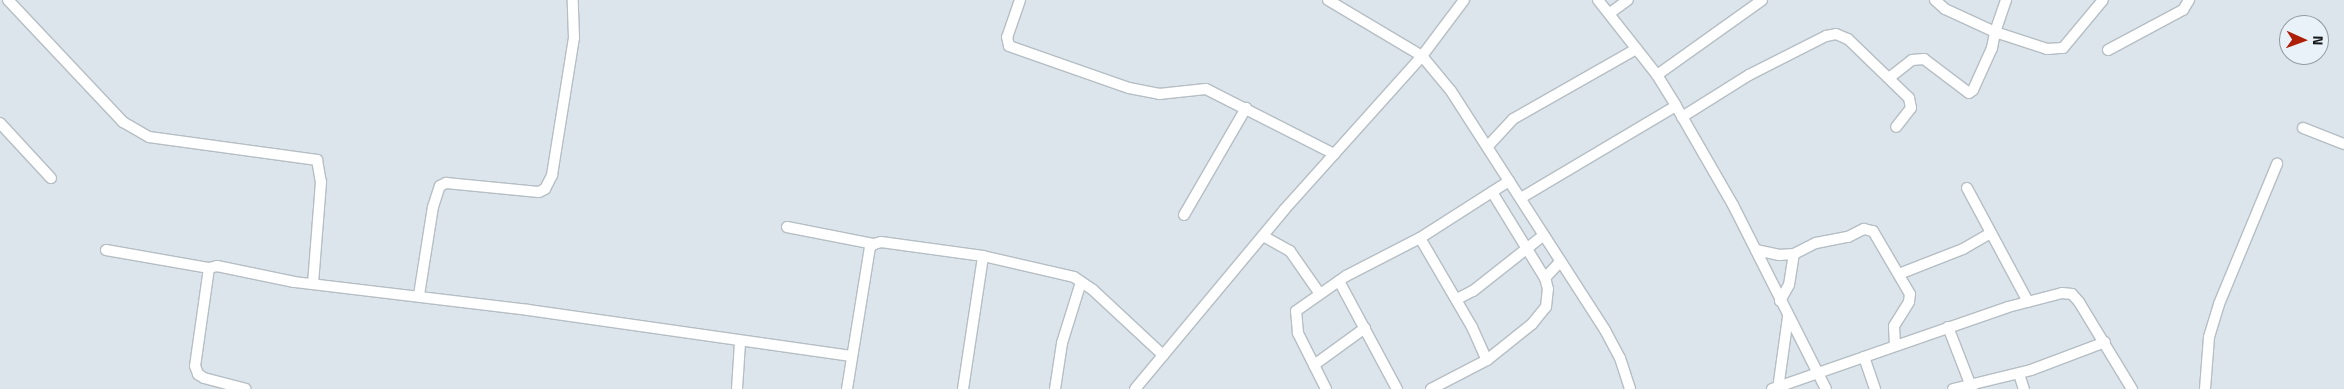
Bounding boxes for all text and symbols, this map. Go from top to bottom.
north arrow [2279,15,2329,65]
text: N [2308,35,2329,46]

